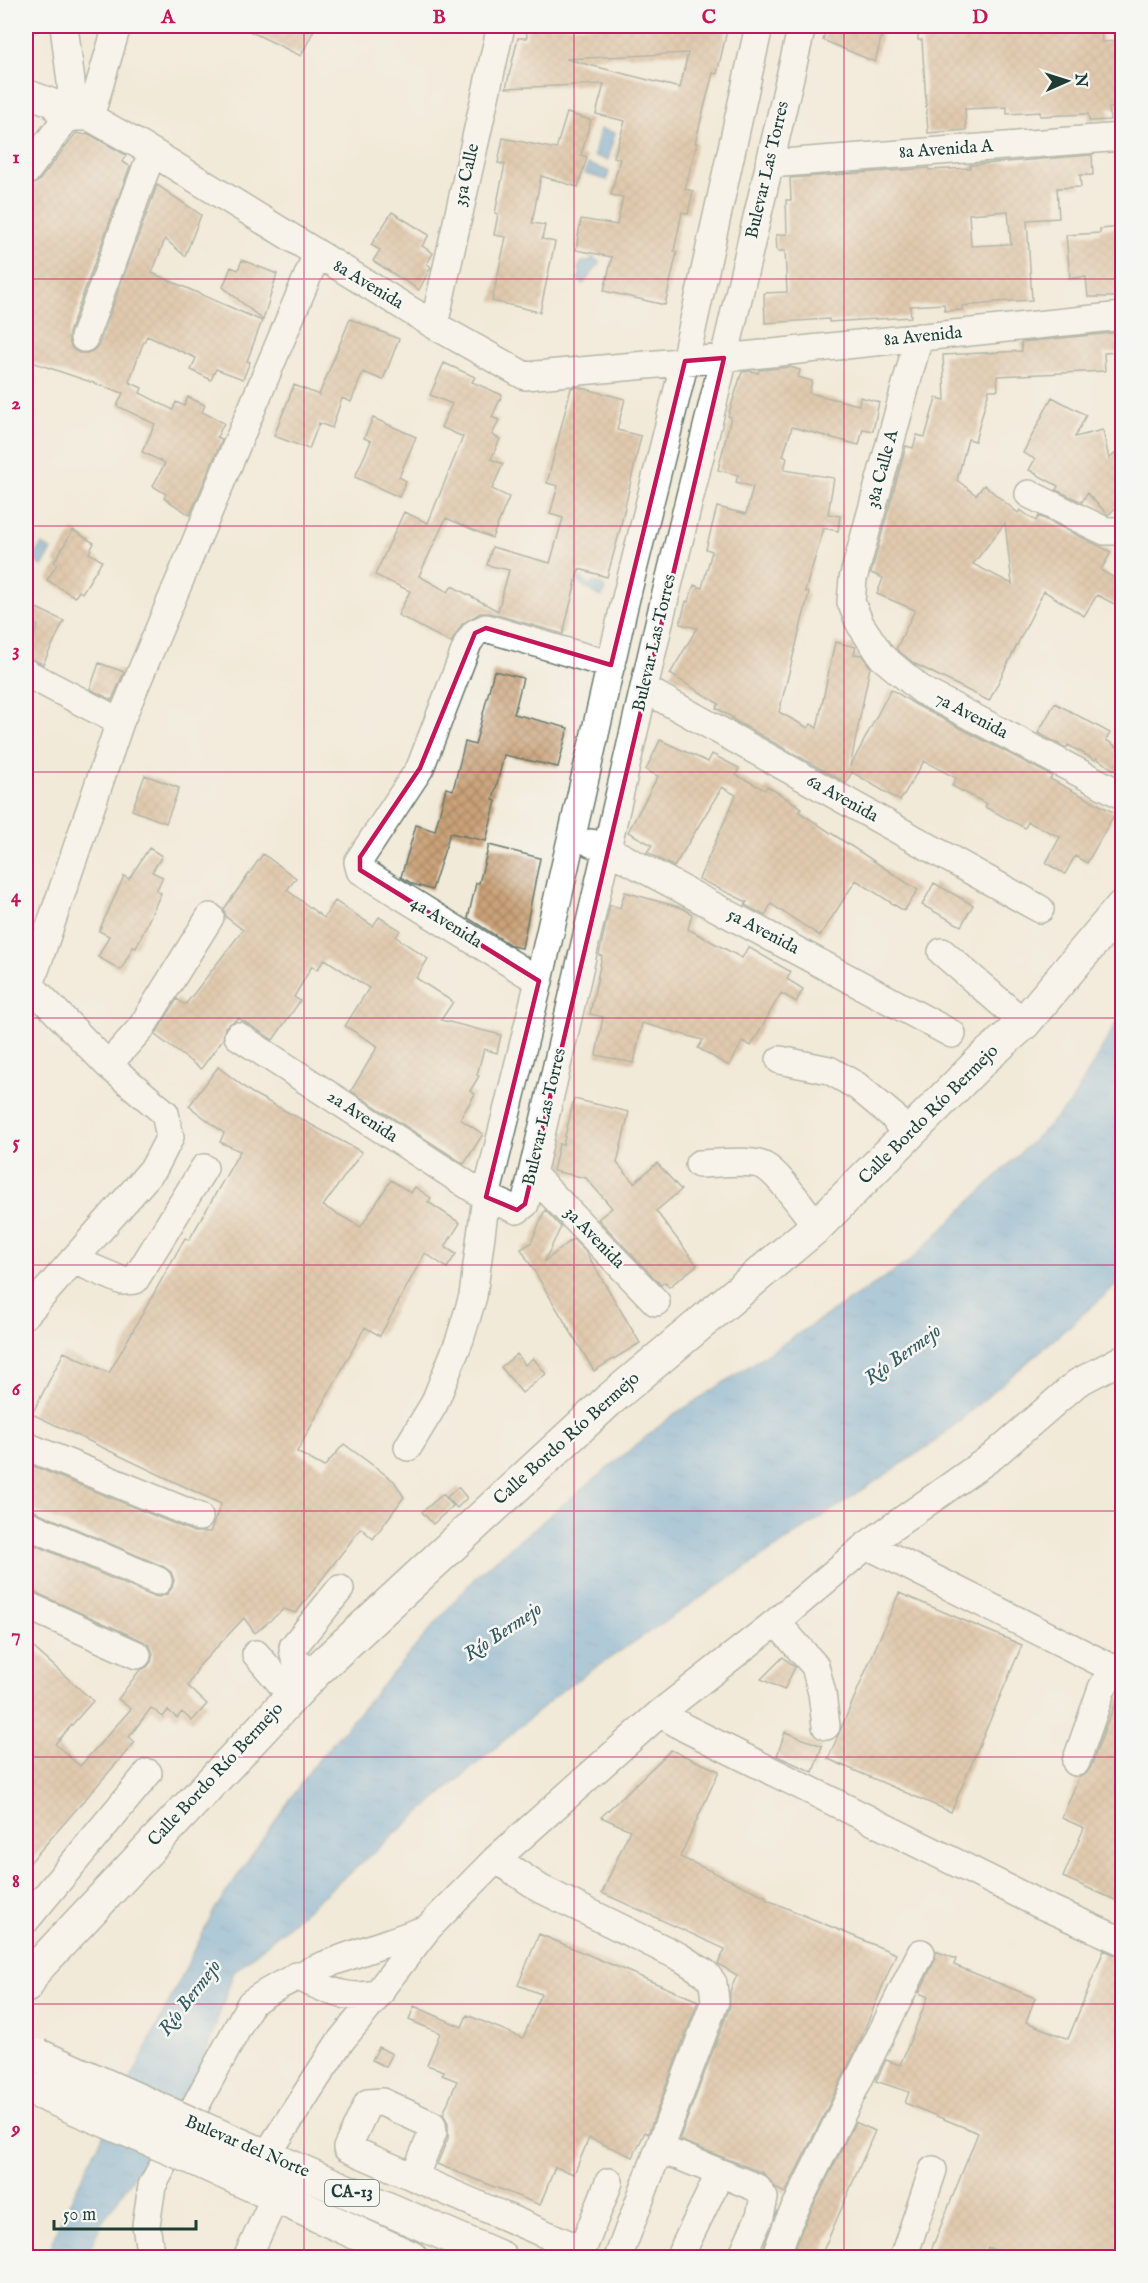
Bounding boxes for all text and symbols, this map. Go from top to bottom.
text: A [160,5,176,30]
text: B [432,5,446,30]
text: C [702,5,716,30]
text: D [972,5,988,30]
north arrow [1037,51,1097,111]
text: N [1070,72,1090,88]
street label: Bulevar Las Torres [741,99,795,241]
street label: 8a Avenida A [898,135,995,165]
street label: 35a Calle [449,141,485,209]
text: 1 [12,145,20,170]
street label: 8a Avenida [328,255,408,315]
street label: 8a Avenida [883,321,963,353]
text: 2 [11,391,21,416]
street label: 38a Calle A [862,426,905,511]
street label: Bulevar Las Torres [628,572,682,714]
text: 3 [12,638,20,663]
street label: 7a Avenida [930,687,1012,745]
street label: 6a Avenida [802,770,882,828]
text: 4 [11,884,22,909]
street label: 4a Avenida [406,892,486,954]
street label: 5a Avenida [723,904,803,961]
street label: Calle Bordo Río Bermejo [854,1040,1004,1190]
street label: Bulevar Las Torres [518,1046,572,1188]
street label: 2a Avenida [322,1086,402,1148]
text: 5 [12,1130,20,1155]
street label: 3a Avenida [559,1202,630,1274]
water label: Río Bermejo [860,1319,946,1391]
street label: Calle Bordo Río Bermejo [489,1367,645,1511]
text: 6 [12,1377,22,1402]
water label: Río Bermejo [459,1597,547,1667]
text: 7 [11,1623,21,1648]
street label: Calle Bordo Río Bermejo [143,1698,289,1852]
text: 8 [12,1869,20,1894]
water label: Río Bermejo [153,1955,227,2041]
street label: Bulevar del Norte [181,2110,313,2184]
text: 9 [11,2116,21,2141]
road number: CA-13 [325,2180,379,2206]
scale bar [54,2193,196,2231]
text: 50 m [63,2204,96,2227]

